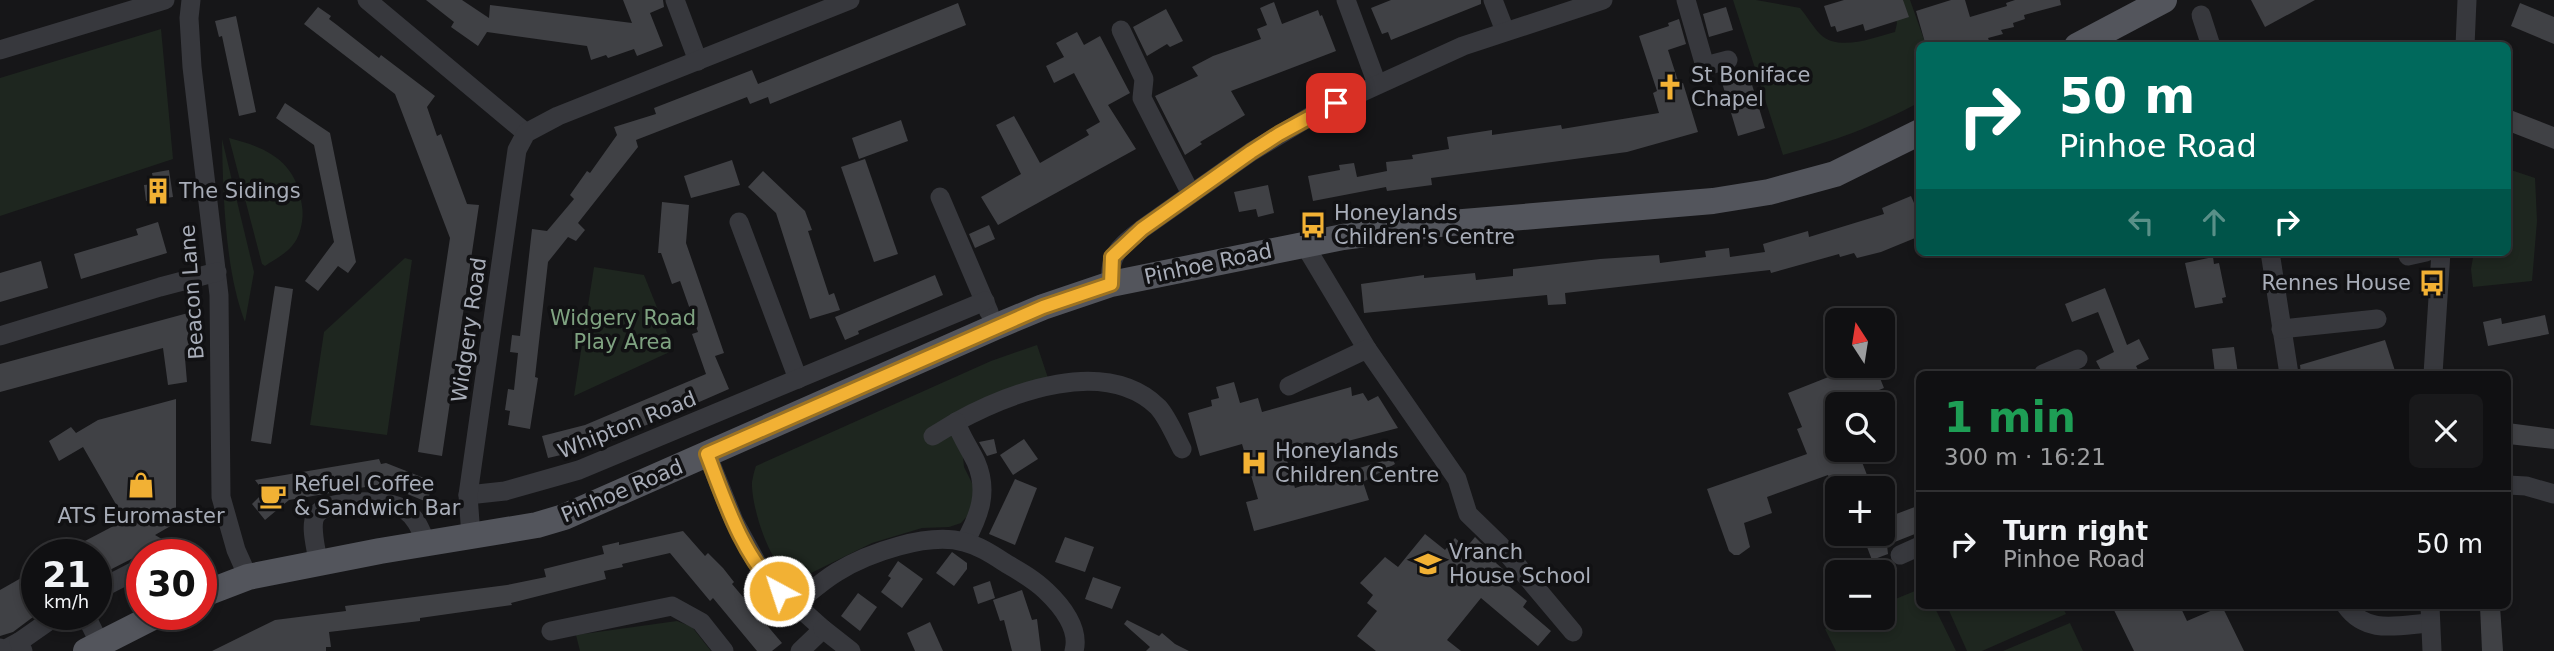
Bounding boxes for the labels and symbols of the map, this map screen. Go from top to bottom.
place label: St Boniface Chapel [1691,63,1810,111]
church icon: St Boniface Chapel [1655,72,1685,102]
pin [1306,73,1366,133]
building icon: The Sidings [143,176,173,206]
place label: The Sidings [178,179,301,203]
place label: Honeylands Children's Centre [1334,201,1515,249]
bus stop icon: Honeylands Children's Centre [1298,210,1328,240]
street label: Beacon Lane [175,224,209,360]
street label: Pinhoe Road [1142,239,1274,289]
street label: Widgery Road [447,256,491,404]
bus stop icon: Rennes House [2417,268,2447,298]
place label: Rennes House [2261,271,2411,295]
park label: Widgery Road Play Area [550,306,696,354]
north arrow [1825,308,1895,378]
street label: Whipton Road [554,386,700,464]
place label: Honeylands Children Centre [1275,439,1439,487]
hospital icon: Honeylands Children Centre [1239,448,1269,478]
street label: Pinhoe Road [558,455,686,527]
shop icon: ATS Euromaster [126,470,156,500]
place label: Refuel Coffee & Sandwich Bar [294,472,461,520]
cafe icon: Refuel Coffee & Sandwich Bar [258,481,288,511]
place label: ATS Euromaster [57,504,225,528]
speed limit sign: 30 [126,539,217,630]
place label: Vranch House School [1449,540,1591,588]
school or university icon: Vranch House School [1413,549,1443,579]
position arrow [742,554,816,628]

